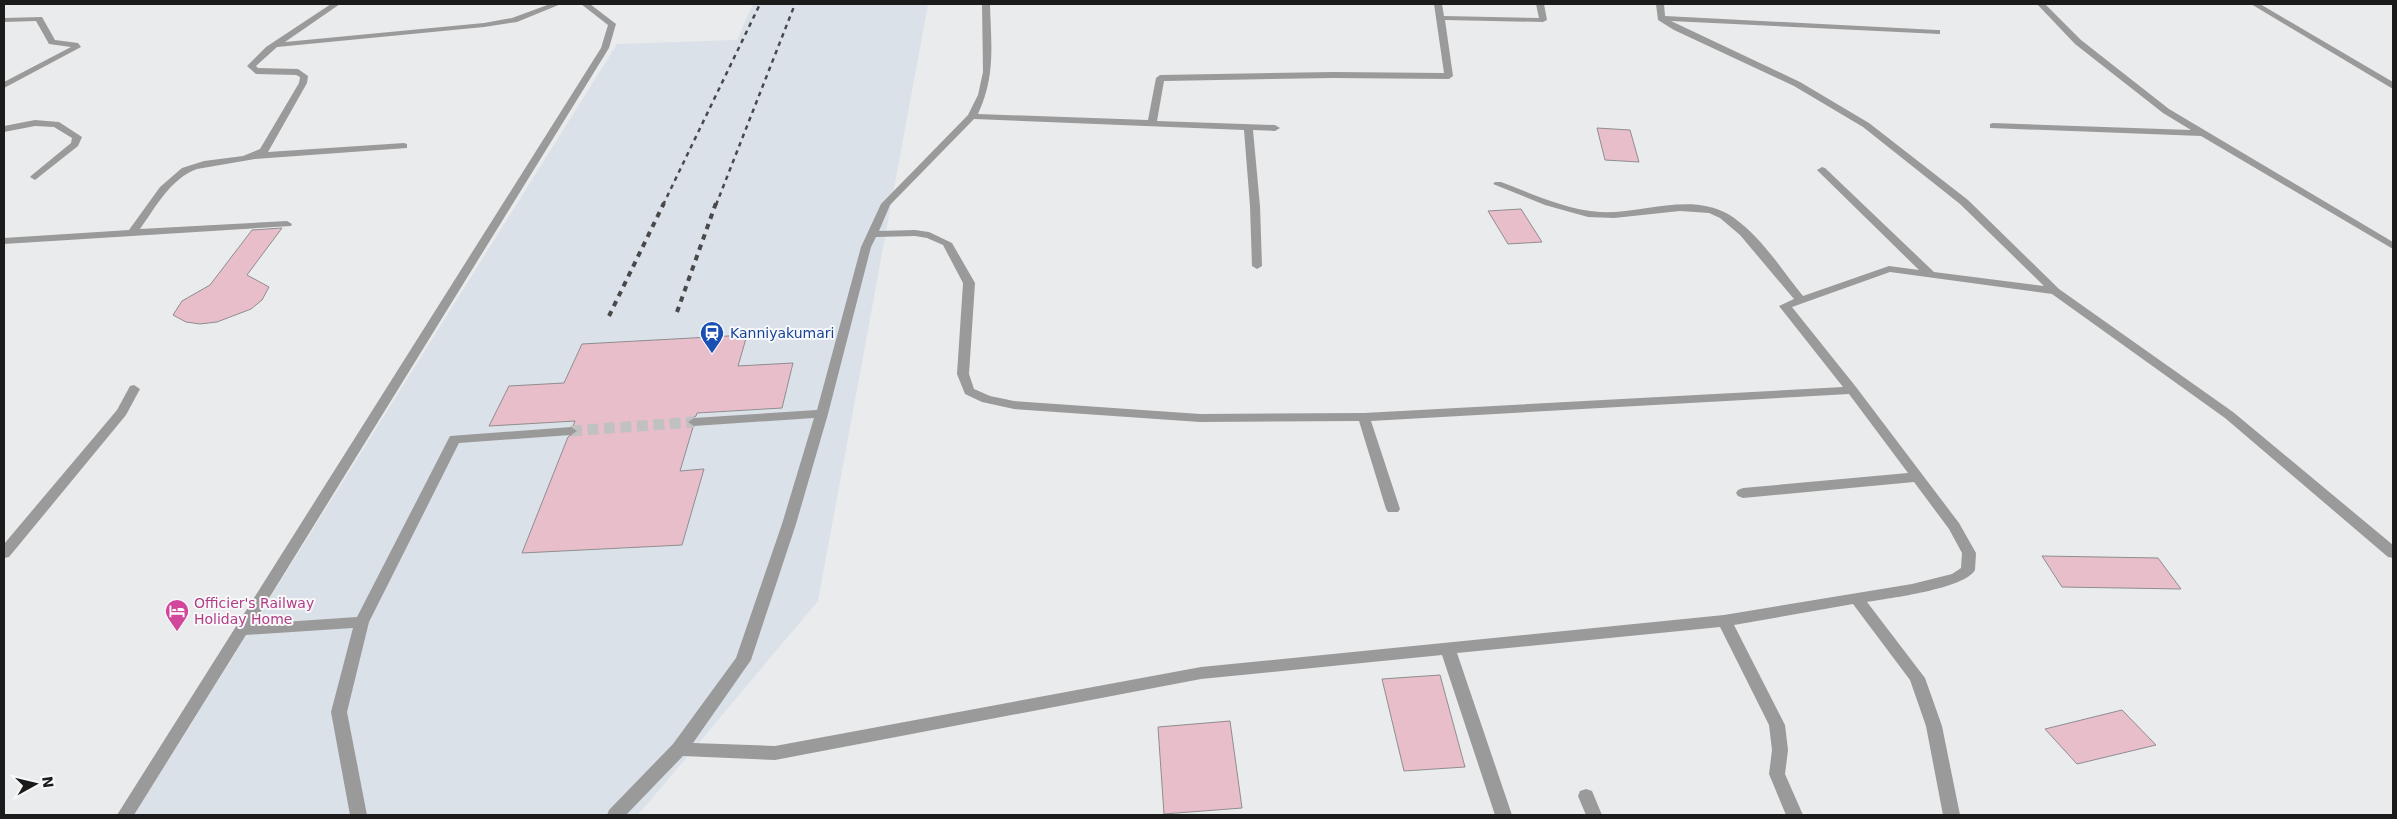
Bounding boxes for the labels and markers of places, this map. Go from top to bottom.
station icon: Kanniyakumari [699,320,725,354]
place label: Kanniyakumari [730,325,834,341]
place label: Officier's Railway Holiday Home [194,595,314,627]
hotel icon: Officier's Railway Holiday Home [164,598,190,632]

